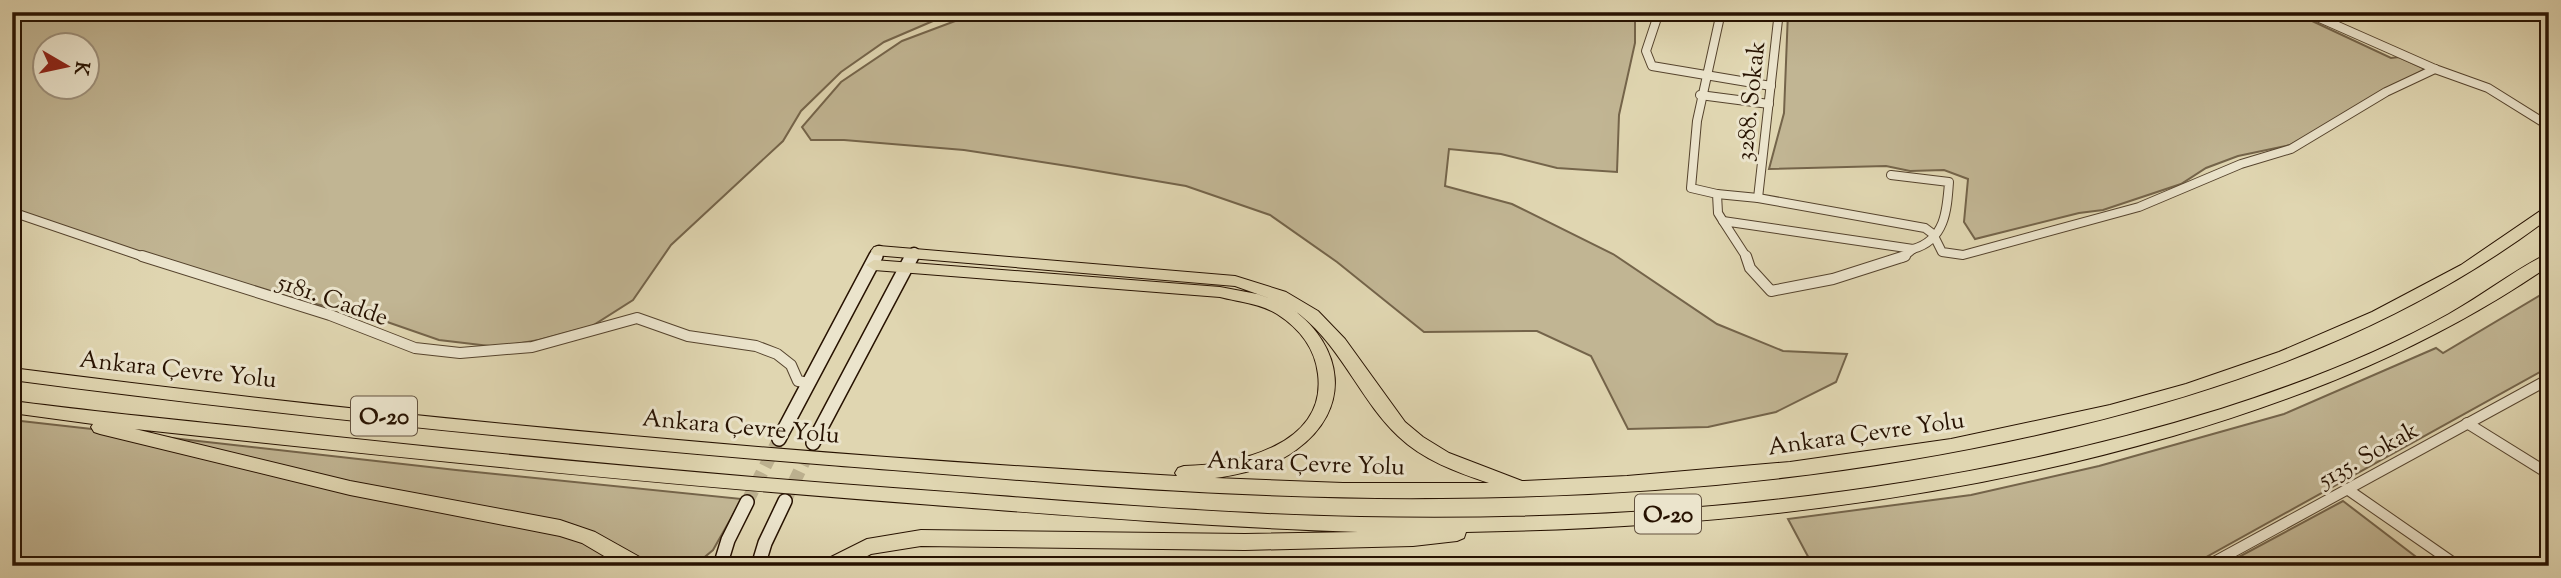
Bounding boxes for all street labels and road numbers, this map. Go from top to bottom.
street label: 3288. Sokak [1729,40,1775,163]
street label: 5181. Cadde [270,265,392,336]
street label: Ankara Çevre Yolu [78,344,278,398]
road number: O-20 [351,396,417,436]
street label: Ankara Çevre Yolu [641,402,841,454]
street label: Ankara Çevre Yolu [1766,404,1967,466]
street label: 5135. Sokak [2311,414,2425,498]
street label: Ankara Çevre Yolu [1206,445,1406,485]
road number: O-20 [1635,494,1701,534]

